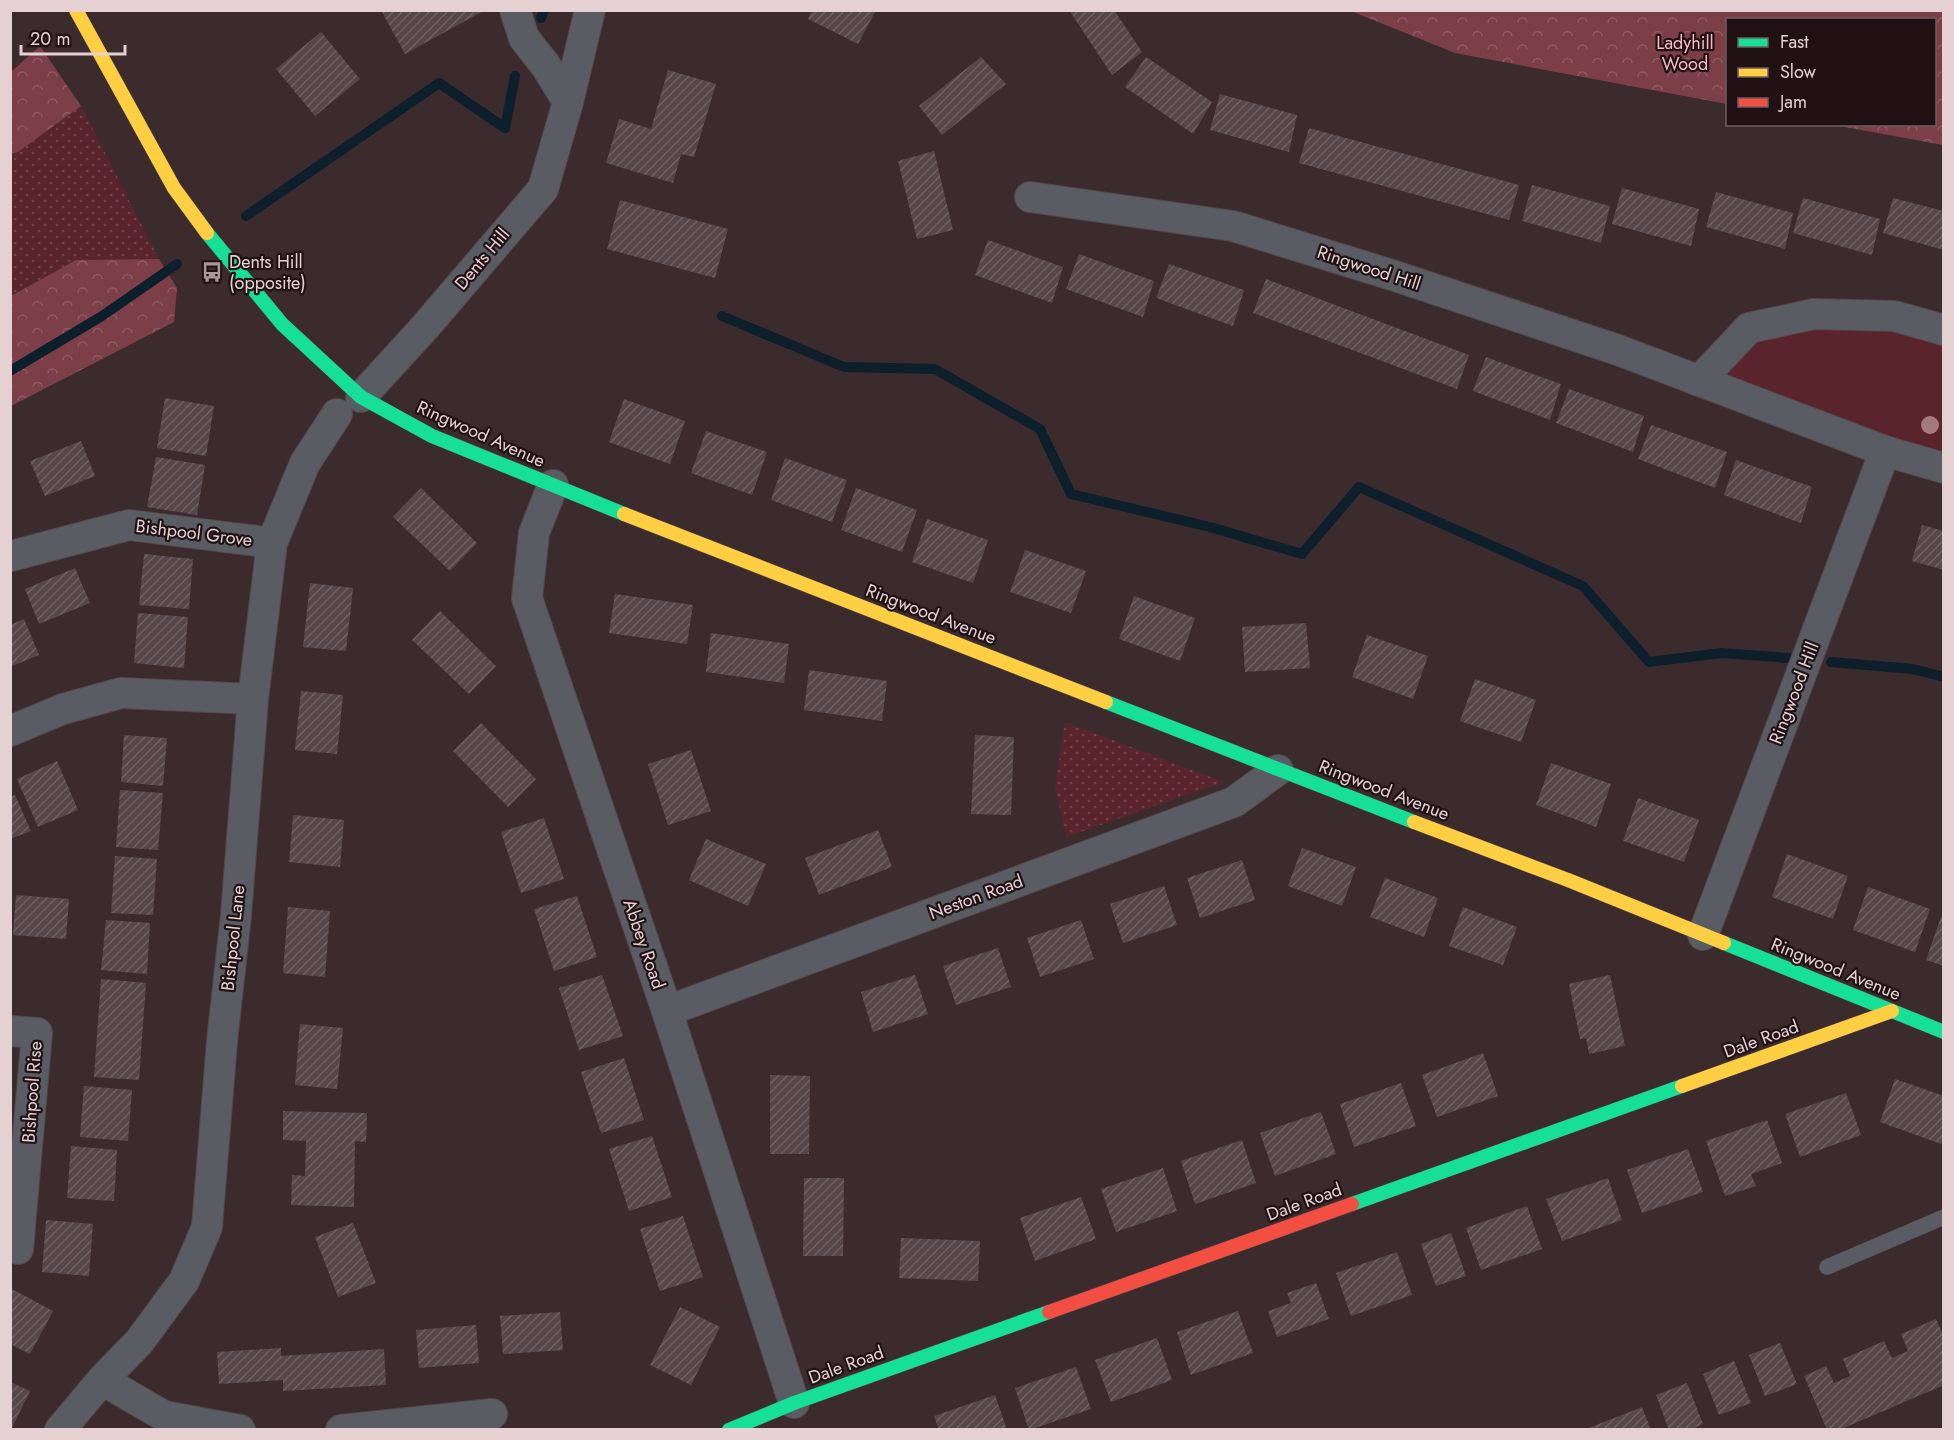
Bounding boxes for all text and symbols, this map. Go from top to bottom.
scale bar [21,18,124,56]
legend [1726,18,1936,126]
text: 20 m [30,26,70,52]
text: Fast [1780,29,1809,55]
park label: Ladyhill Wood [1656,30,1714,77]
text: Slow [1780,59,1817,85]
text: Jam [1778,89,1807,115]
street label: Dents Hill [448,222,516,296]
street label: Ringwood Hill [1314,239,1424,297]
place label: Dents Hill (opposite) [229,249,306,296]
bus stop icon: Dents Hill (opposite) [200,260,224,284]
street label: Ringwood Avenue [413,394,549,474]
street label: Bishpool Grove [134,513,254,553]
street label: Ringwood Avenue [862,577,1000,651]
street label: Ringwood Hill [1763,638,1825,748]
street label: Ringwood Avenue [1315,753,1453,827]
street label: Neston Road [925,868,1027,926]
street label: Bishpool Lane [215,884,251,992]
street label: Abbey Road [616,896,672,992]
street label: Ringwood Avenue [1767,931,1905,1007]
street label: Dale Road [1720,1013,1802,1065]
street label: Bishpool Rise [15,1040,49,1144]
street label: Dale Road [1263,1176,1345,1228]
street label: Dale Road [805,1339,887,1391]

